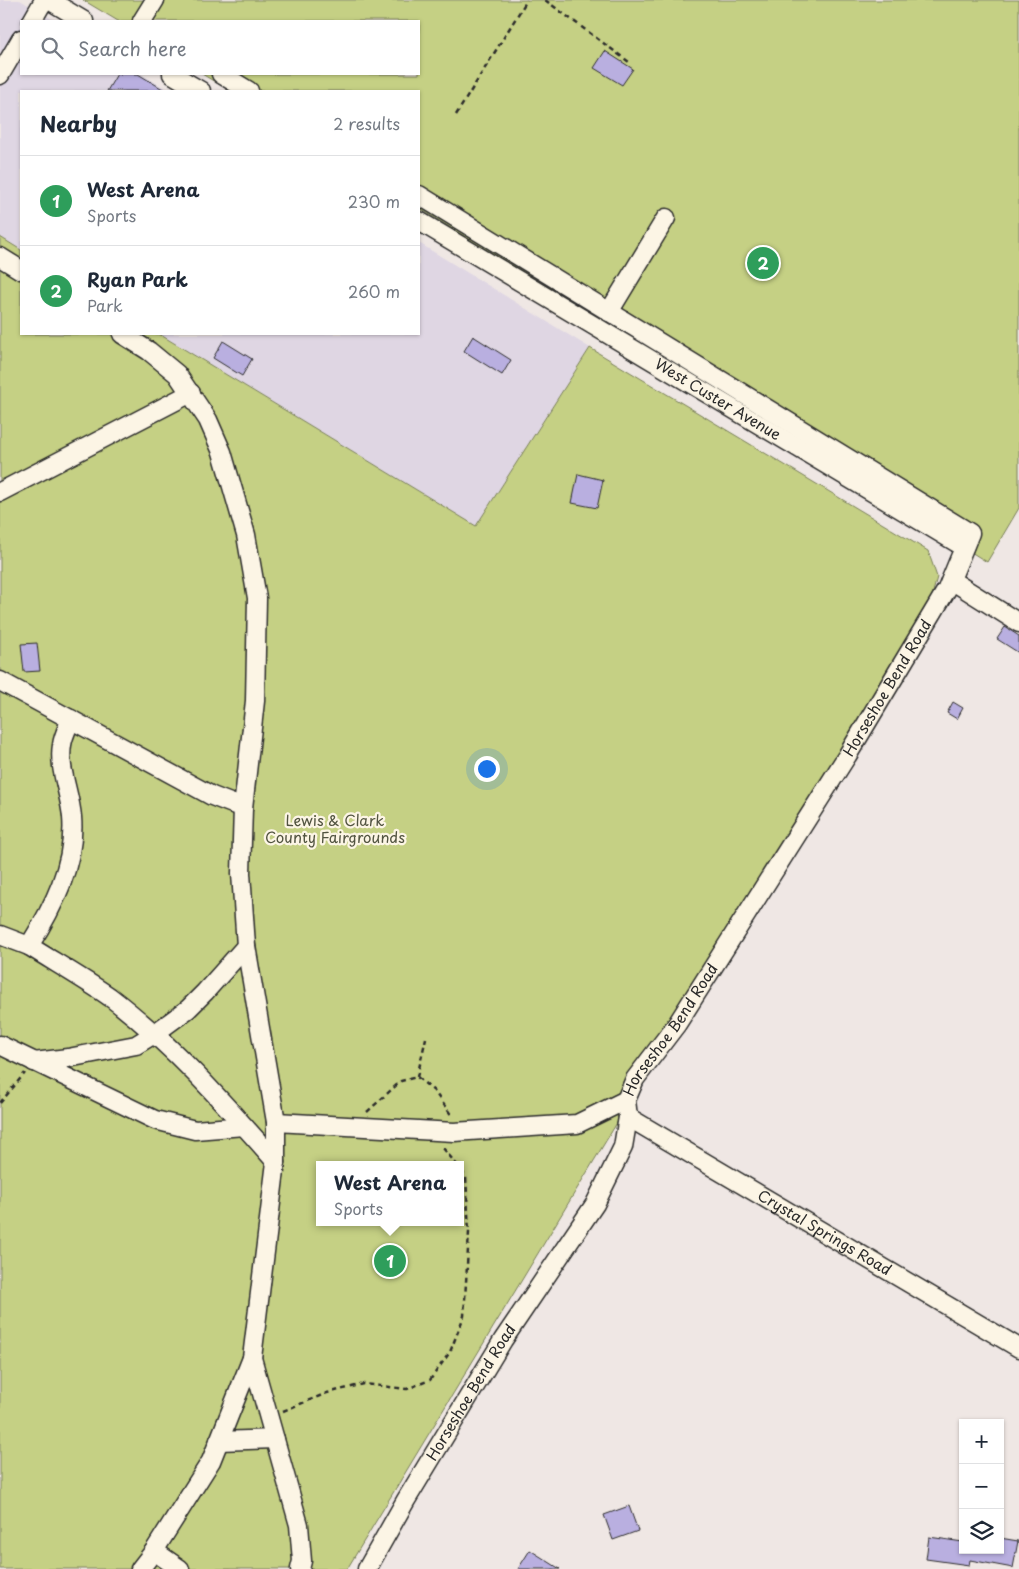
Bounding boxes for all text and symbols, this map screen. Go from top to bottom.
search box [20,20,420,75]
icon: search [38,34,66,62]
text: Search here [78,34,187,62]
text: Nearby [40,107,117,139]
text: 2 results [333,111,400,135]
text: West Arena [87,175,200,203]
text: 1 [52,189,60,213]
text: 230 m [348,189,400,213]
text: Sports [87,203,136,227]
pin: 2 [747,244,779,282]
text: Ryan Park [87,265,188,293]
text: 2 [50,279,62,303]
text: 260 m [348,279,400,303]
text: Park [87,293,123,317]
street label: West Custer Avenue [651,352,786,445]
street label: Horseshoe Bend Road [836,615,936,760]
your location [474,756,500,782]
park label: Lewis & Clark County Fairgrounds [265,808,405,848]
street label: Horseshoe Bend Road [616,958,723,1099]
popup [316,1161,464,1226]
text: West Arena [334,1168,446,1196]
street label: Crystal Springs Road [754,1183,896,1280]
text: Sports [334,1196,383,1220]
pin: 1 [374,1242,406,1280]
street label: Horseshoe Bend Road [420,1319,521,1464]
map controls [959,1419,1004,1554]
button: + [959,1419,1004,1464]
button: − [959,1464,1004,1509]
button: layers [959,1509,1004,1554]

